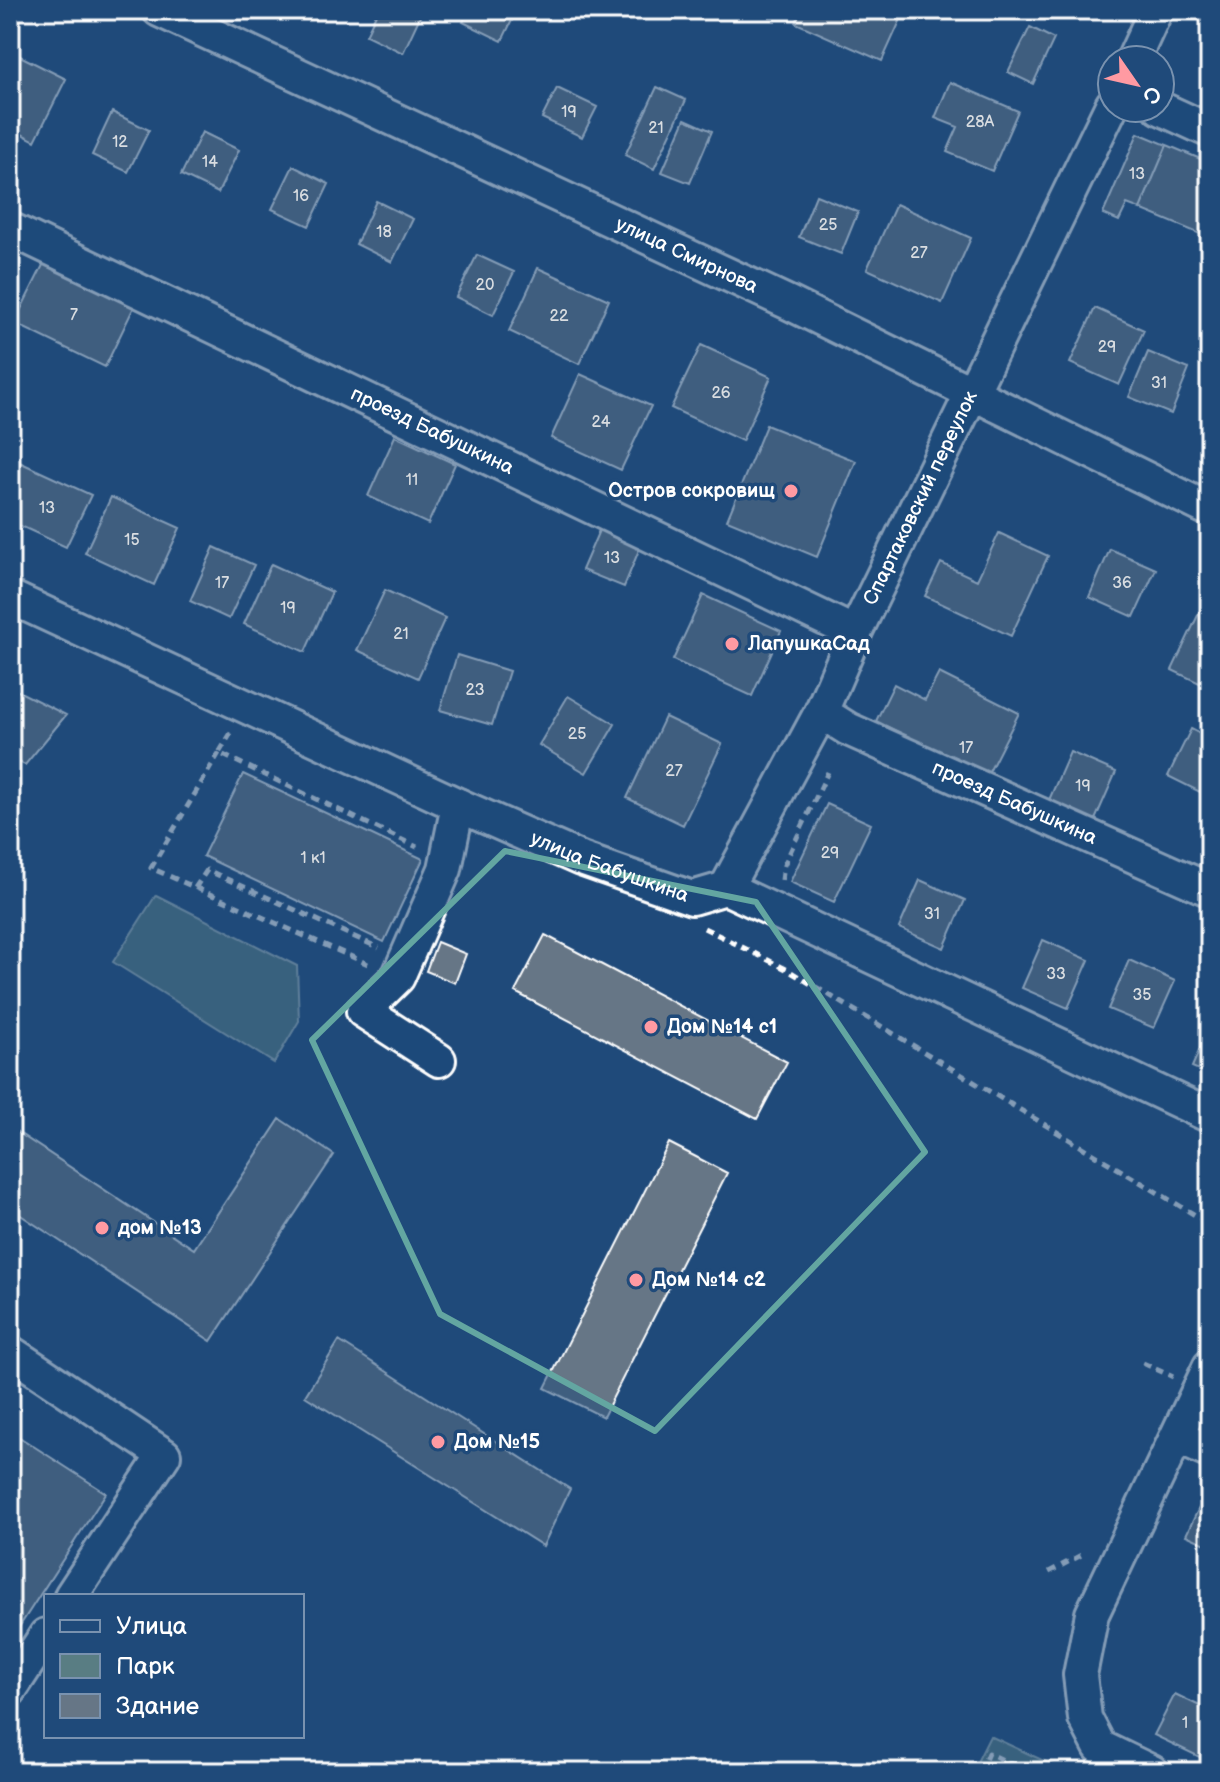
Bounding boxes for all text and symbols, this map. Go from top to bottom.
north arrow [1096,44,1176,124]
text: С [1136,80,1167,108]
house number: 19 [561,103,577,122]
house number: 28А [966,113,995,132]
house number: 21 [648,119,664,138]
house number: 12 [112,133,128,152]
house number: 14 [202,153,218,172]
house number: 13 [1129,165,1145,184]
house number: 16 [293,187,309,206]
street label: улица Смирнова [612,212,762,299]
house number: 25 [819,216,837,235]
house number: 18 [376,223,392,242]
house number: 27 [910,244,928,263]
house number: 20 [476,276,494,295]
house number: 7 [70,306,78,325]
house number: 22 [550,307,569,326]
house number: 29 [1098,338,1116,357]
house number: 31 [1151,374,1167,393]
street label: проезд Бабушкина [347,382,518,480]
house number: 26 [711,384,731,403]
street label: Спартаковский переулок [858,387,983,609]
house number: 24 [592,413,611,432]
house number: 11 [406,471,418,490]
place label: Остров сокровищ [608,479,775,503]
marker: Остров сокровищ [782,482,800,500]
house number: 13 [39,499,55,518]
house number: 15 [124,531,140,550]
house number: 13 [604,549,620,568]
house number: 17 [215,574,229,593]
house number: 36 [1112,574,1132,593]
house number: 19 [280,599,296,618]
house number: 21 [393,625,409,644]
place label: ЛапушкаСад [747,632,870,656]
marker: ЛапушкаСад [723,635,741,653]
house number: 23 [466,681,485,700]
house number: 25 [568,725,586,744]
house number: 17 [959,739,973,758]
street label: проезд Бабушкина [928,756,1101,850]
house number: 27 [665,762,683,781]
house number: 19 [1075,777,1091,796]
street label: улица Бабушкина [527,826,692,908]
house number: 29 [821,844,839,863]
house number: 1 к1 [300,849,326,868]
house number: 31 [924,905,940,924]
house number: 33 [1046,965,1066,984]
house number: 35 [1132,986,1152,1005]
place label: Дом №14 с1 [667,1015,777,1039]
marker: Дом №14 с1 [642,1018,660,1036]
place label: дом №13 [117,1216,202,1240]
marker: дом №13 [93,1219,111,1237]
place label: Дом №14 с2 [652,1268,766,1292]
marker: Дом №14 с2 [627,1271,645,1289]
place label: Дом №15 [454,1430,540,1454]
marker: Дом №15 [429,1433,447,1451]
legend [44,1594,304,1738]
text: Улица [116,1612,187,1641]
text: Парк [116,1652,175,1681]
text: Здание [116,1692,199,1721]
house number: 1 [1182,1714,1188,1733]

